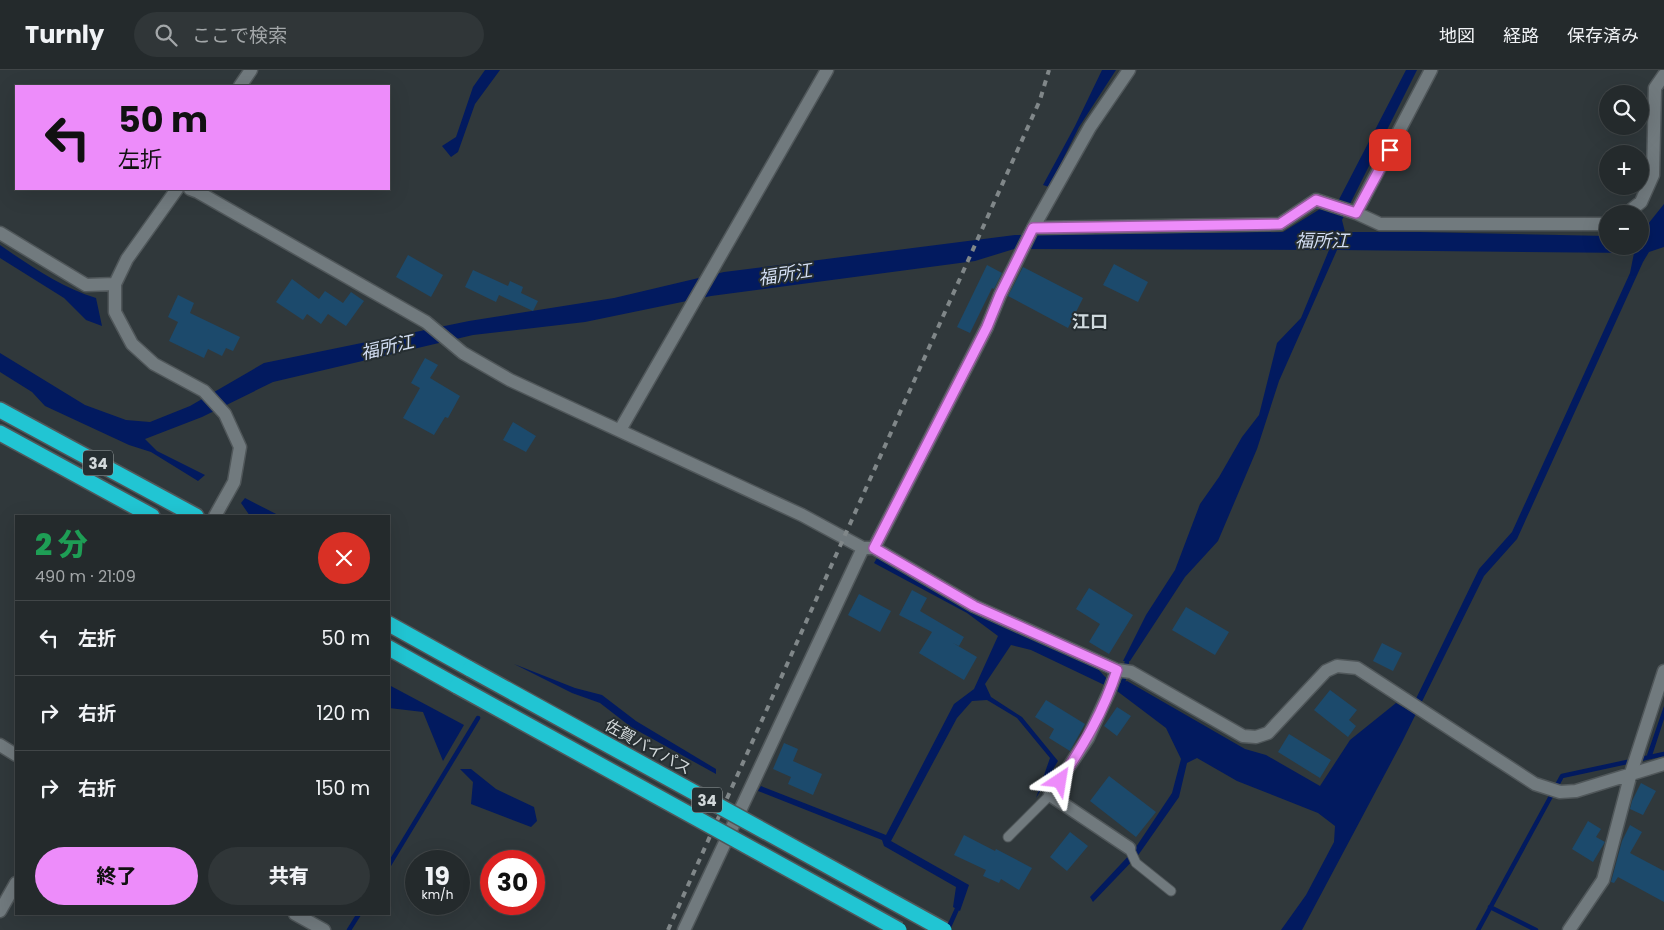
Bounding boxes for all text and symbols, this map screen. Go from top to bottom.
search box [134,12,484,57]
text: Turnly [25,18,104,51]
icon: search [152,21,180,49]
text: ここで検索 [192,22,287,49]
text: 地図 [1439,23,1475,48]
text: 経路 [1503,23,1539,48]
text: 保存済み [1567,23,1639,48]
map controls [1599,85,1649,255]
button: search [1599,85,1649,135]
text: 50 m [118,95,208,144]
icon: left [35,105,100,170]
pin [1369,129,1411,171]
icon: arrive [1376,136,1404,164]
text: 左折 [118,144,162,175]
button: + [1599,145,1649,195]
button: − [1599,205,1649,255]
water label: 福所江 [1295,228,1351,253]
water label: 福所江 [756,257,816,291]
district label: 江口 [1072,309,1108,334]
water label: 福所江 [358,328,418,365]
road number: 34 [83,450,113,476]
text: 2 分 [35,523,88,566]
button: close [318,532,370,584]
text: 490 m · 21:09 [35,565,136,588]
icon: left [35,624,63,652]
text: 左折 [78,625,116,652]
text: 50 m [321,625,370,652]
icon: right [35,699,63,727]
text: 右折 [78,700,116,727]
text: 120 m [316,700,370,727]
street label: 佐賀バイパス [601,714,695,780]
position arrow [1033,754,1085,806]
icon: right [35,774,63,802]
text: 右折 [78,775,116,802]
text: 150 m [315,775,370,802]
road number: 34 [692,788,722,812]
button: 終了 [35,847,198,905]
button: 共有 [208,847,370,905]
speed limit sign: 30 [480,850,545,915]
text: 19 [425,859,450,894]
text: km/h [422,886,453,903]

